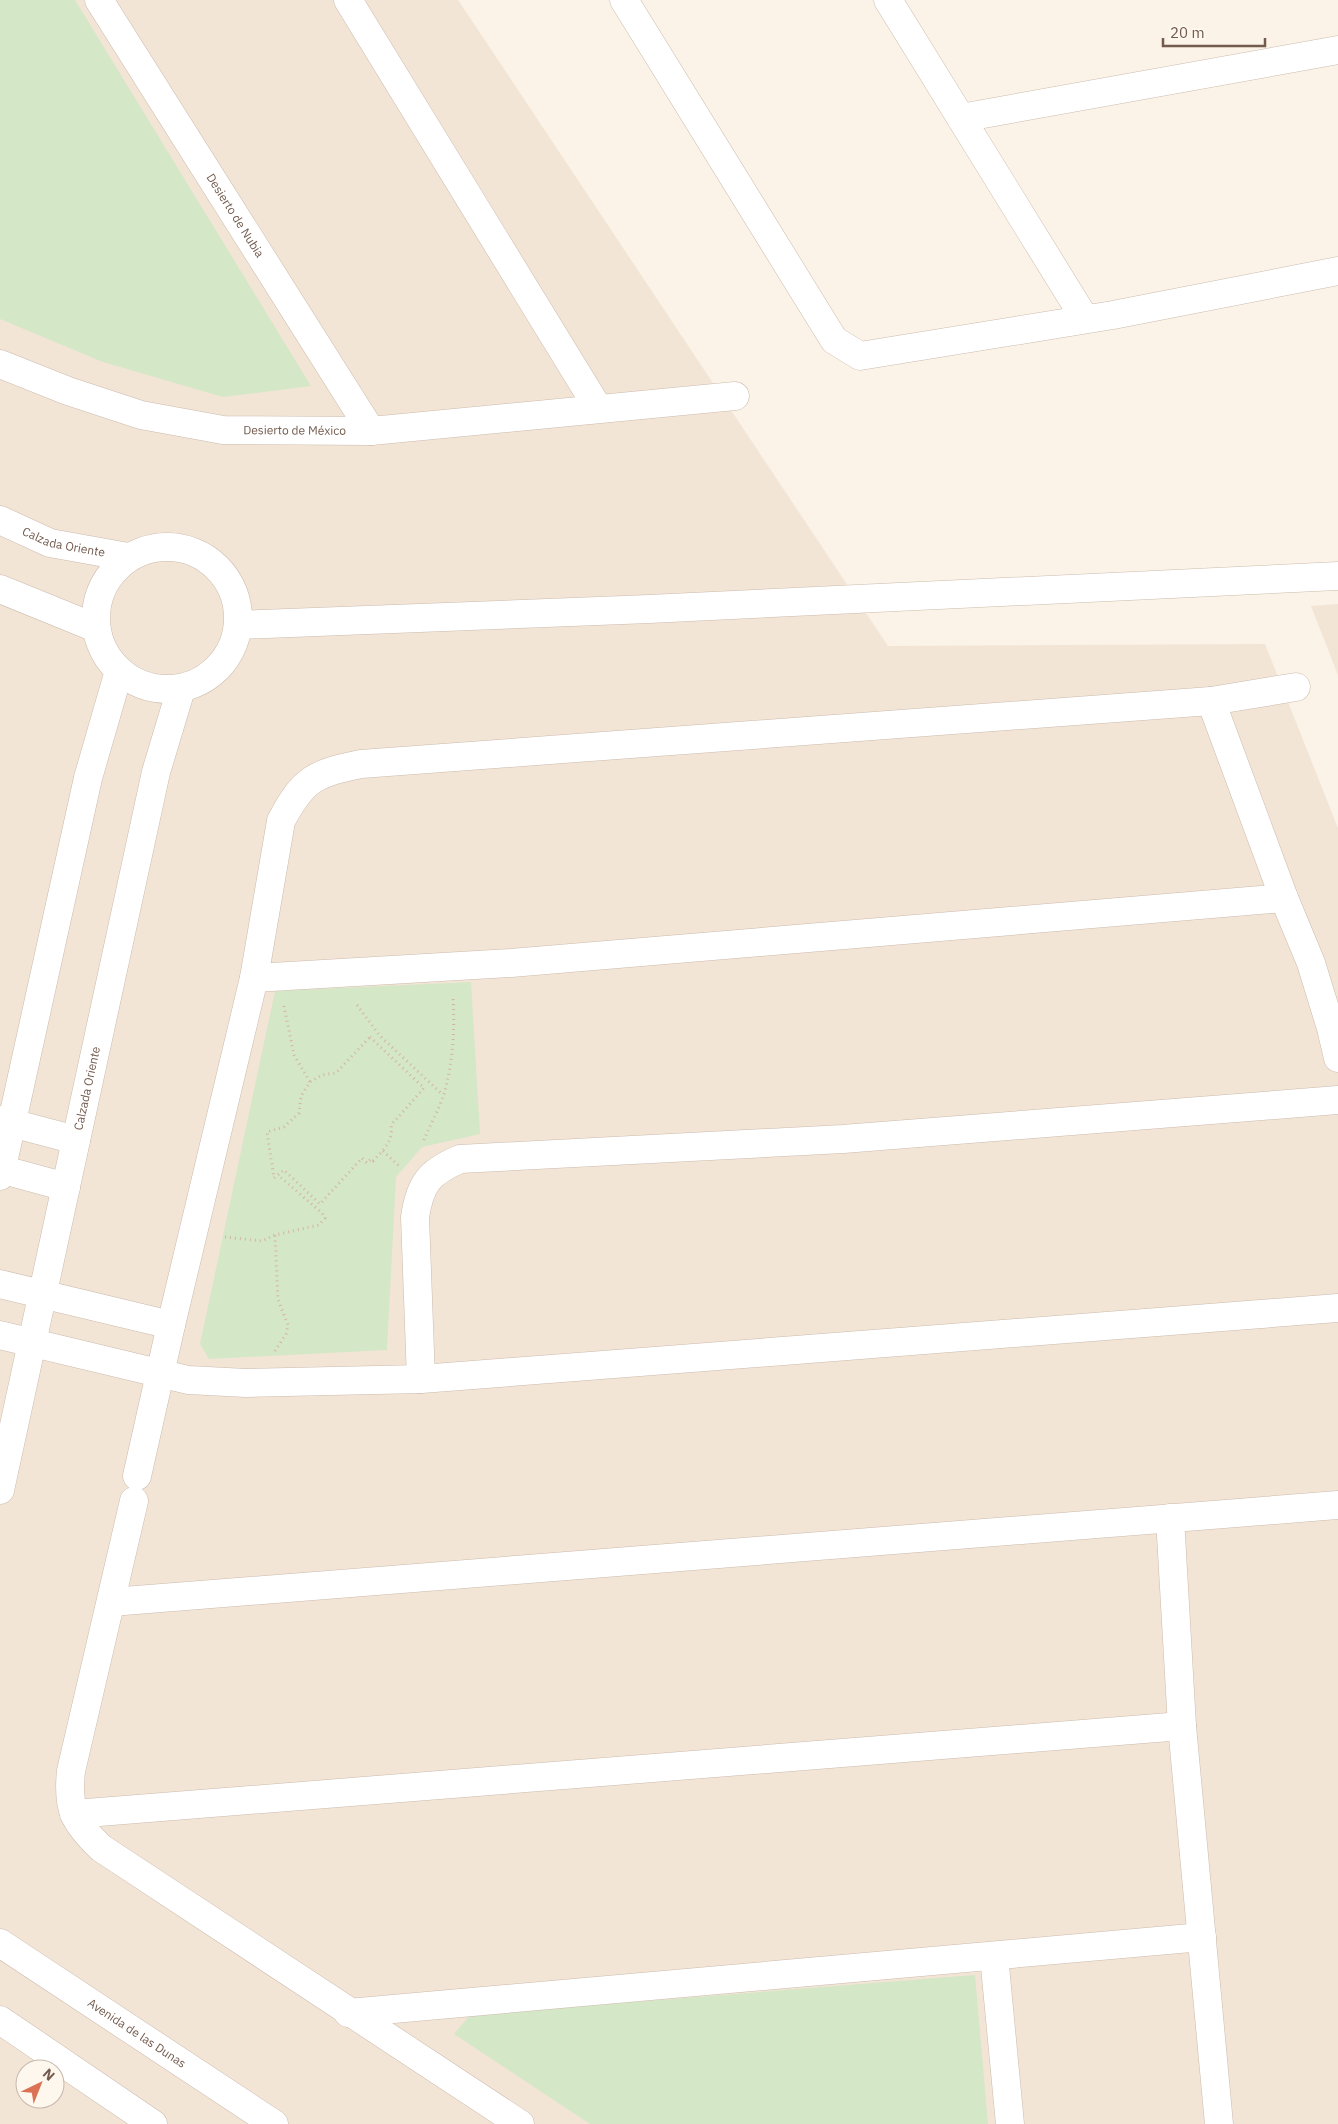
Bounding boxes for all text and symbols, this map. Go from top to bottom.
scale bar [1163,15,1266,47]
text: 20 m [1170,23,1205,42]
street label: Desierto de Nubia [203,171,268,261]
street label: Desierto de México [243,422,346,438]
street label: Calzada Oriente [20,523,107,560]
street label: Calzada Oriente [70,1045,103,1132]
street label: Avenida de las Dunas [85,1995,189,2071]
north arrow [15,2059,65,2109]
text: N [39,2064,59,2085]

